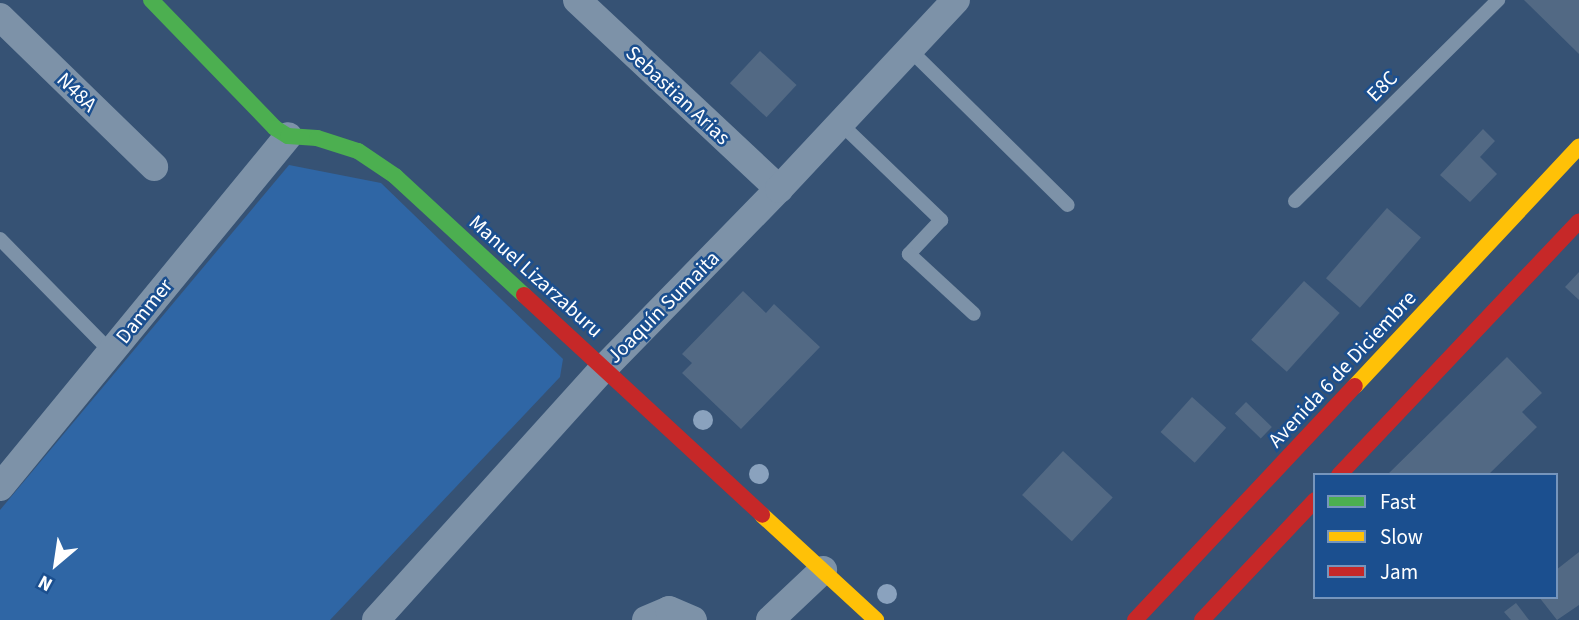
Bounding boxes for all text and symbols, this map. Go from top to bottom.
street label: Sebastian Arias [621,40,735,150]
street label: E8C [1361,65,1403,107]
street label: N48A [52,67,102,117]
street label: Manuel Lizarzaburu [464,209,608,343]
street label: Joaquín Sumaita [602,246,724,368]
street label: Dammer [110,274,178,348]
street label: Avenida 6 de Diciembre [1263,285,1421,453]
legend [1313,473,1558,599]
text: Fast [1380,487,1416,517]
text: Slow [1380,522,1423,552]
north arrow [21,529,91,599]
text: Jam [1380,557,1418,587]
text: N [34,568,58,598]

